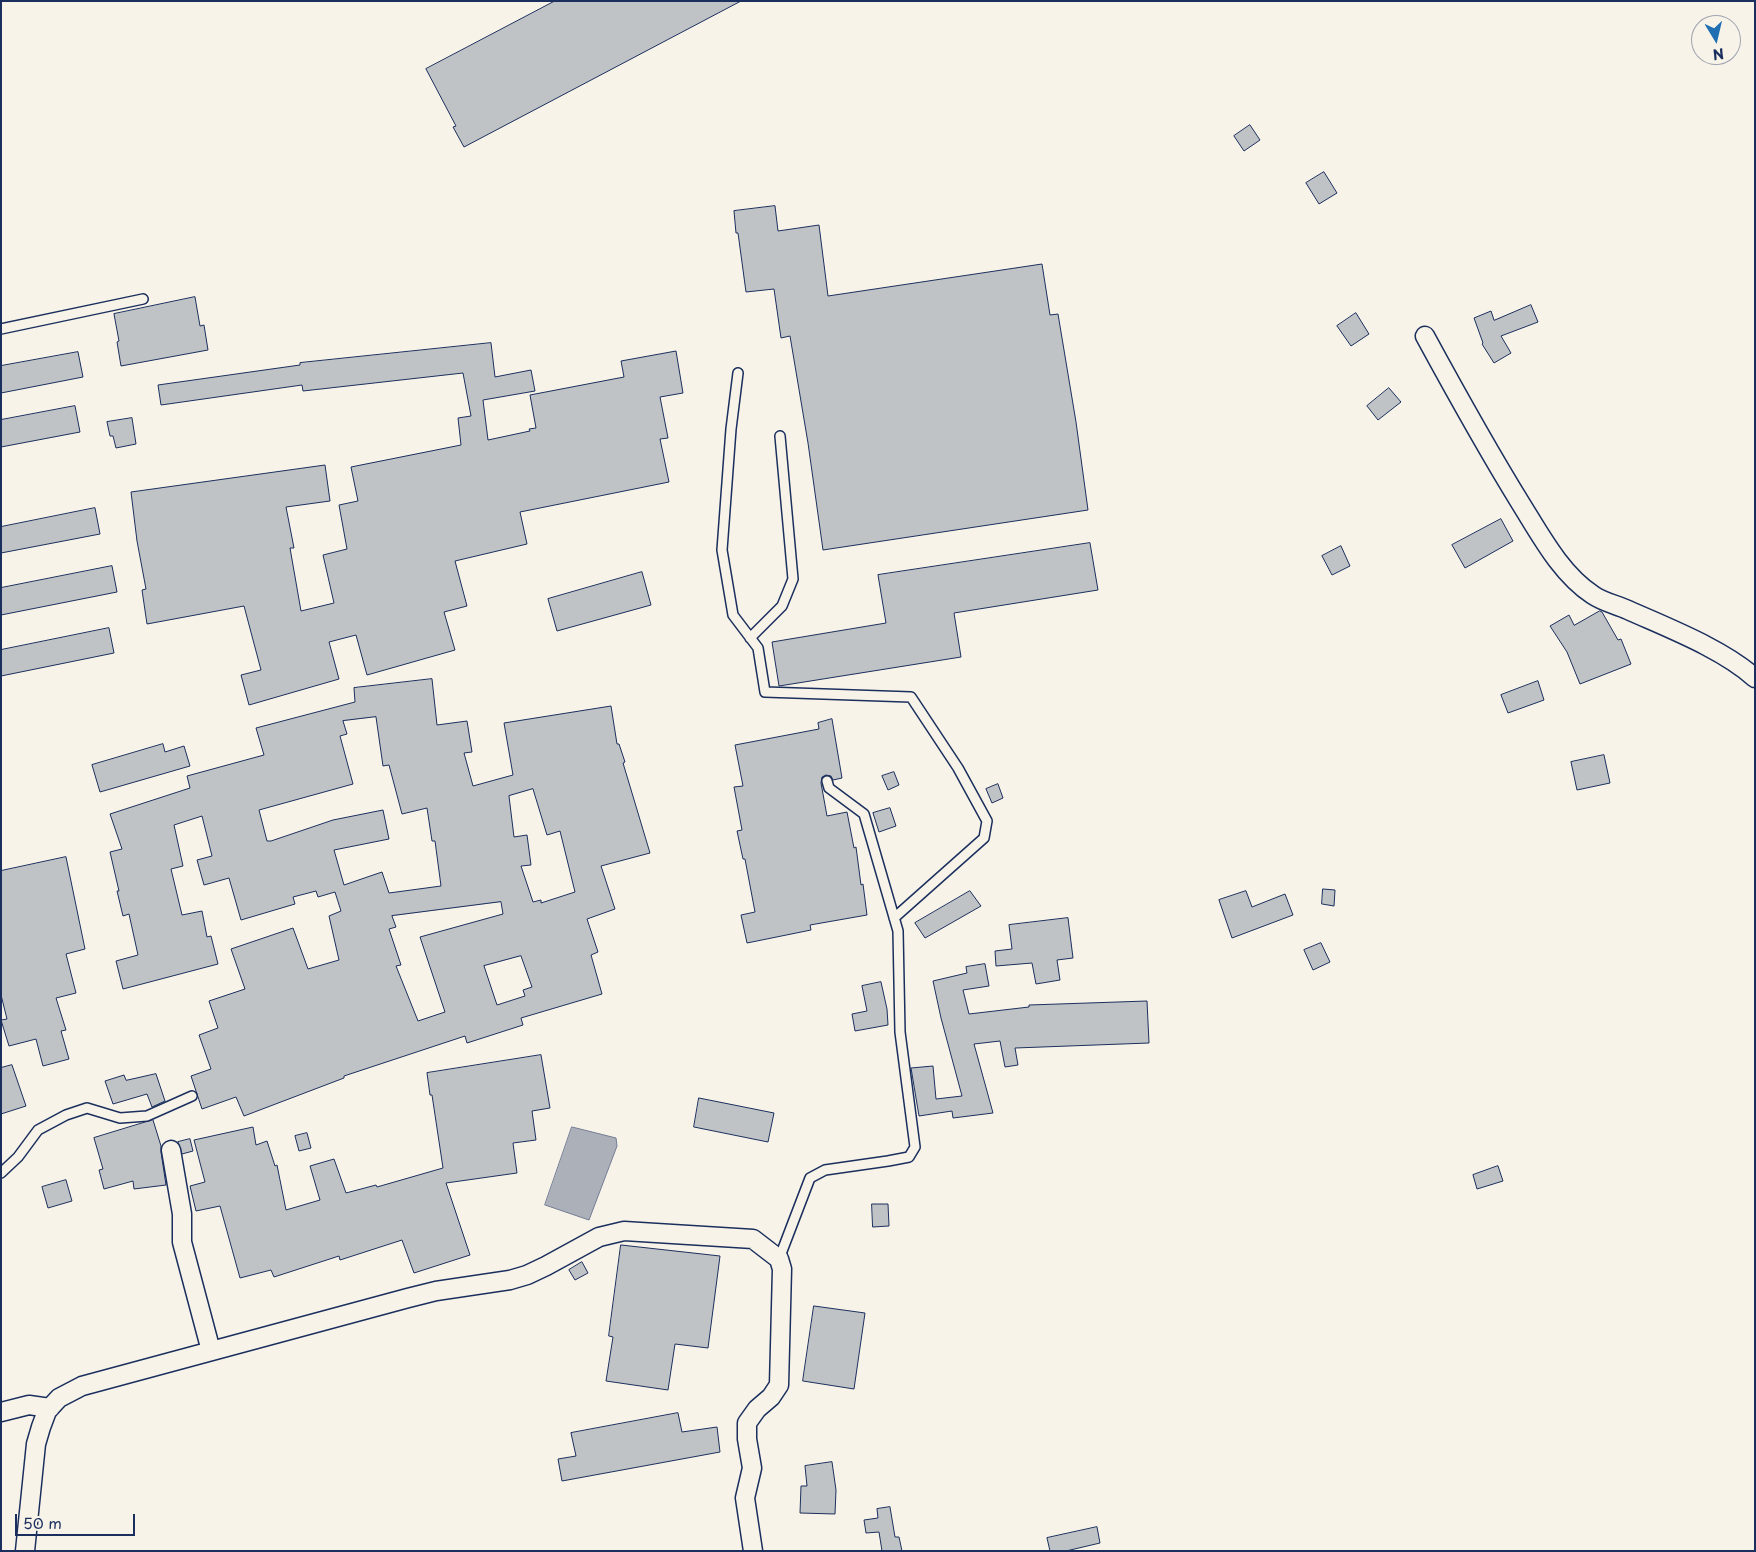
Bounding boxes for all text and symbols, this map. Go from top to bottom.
north arrow [1691,15,1741,65]
text: N [1711,43,1725,66]
scale bar [18,1504,138,1536]
text: 50 m [23,1511,62,1534]

